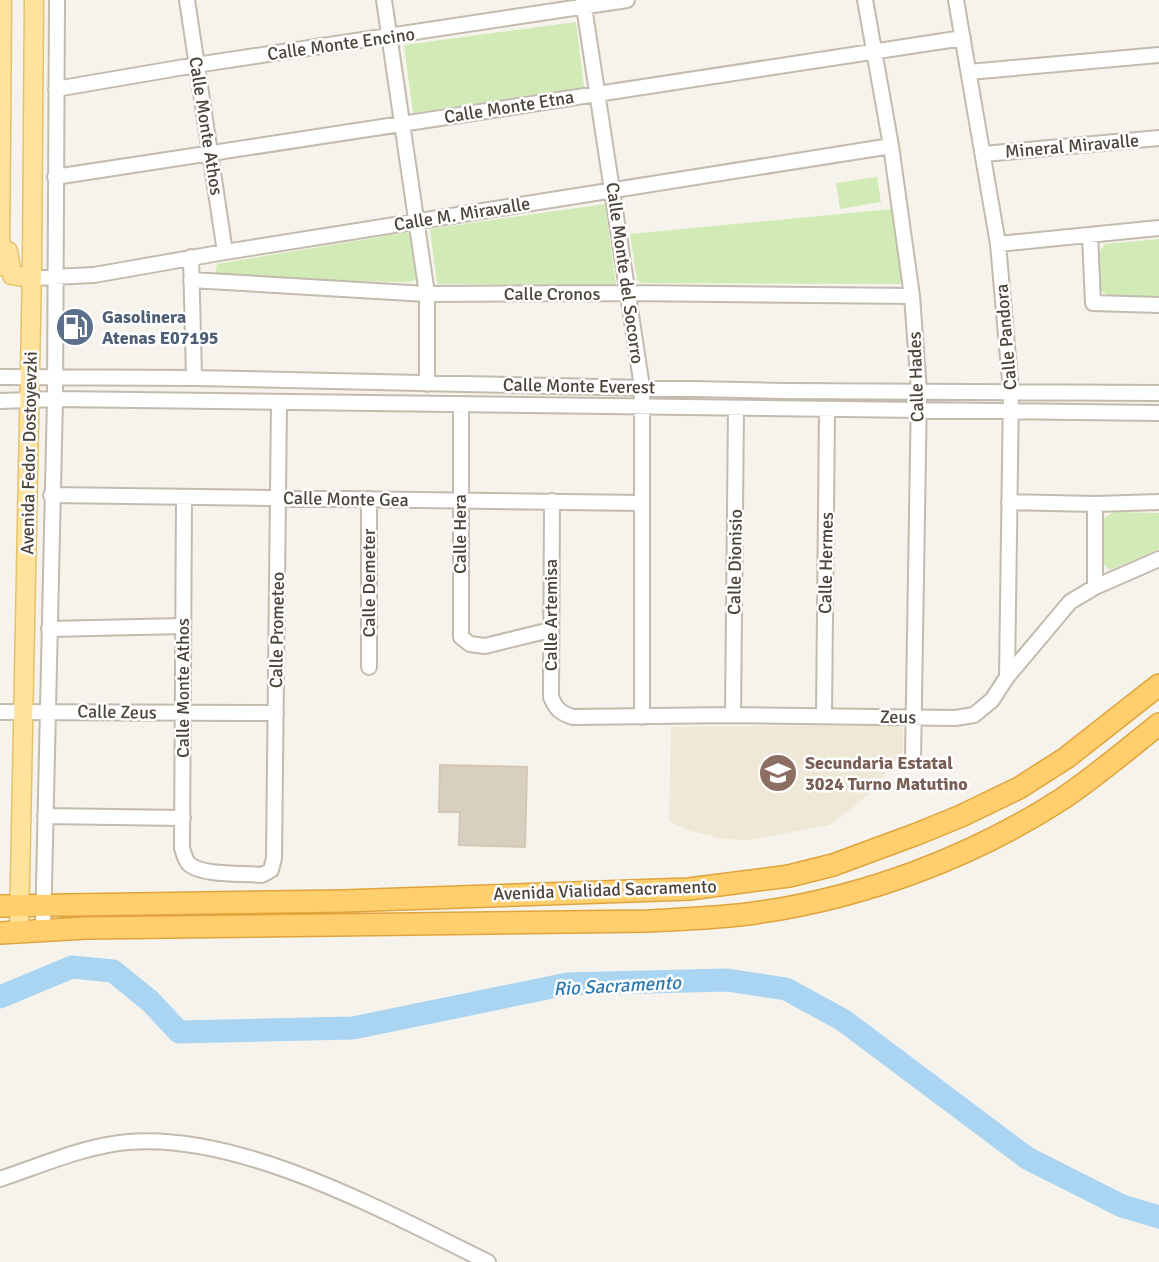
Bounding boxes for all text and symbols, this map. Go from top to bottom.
street label: Calle Monte Encino [266,23,416,65]
street label: Calle Monte Athos [184,55,228,197]
street label: Calle Monte Etna [443,86,575,128]
street label: Mineral Miravalle [1004,129,1140,163]
street label: Calle Monte del Socorro [601,181,649,365]
street label: Calle M. Miravalle [392,192,532,236]
street label: Calle Cronos [504,283,600,305]
street label: Calle Pandora [990,283,1022,391]
fuel station icon: Gasolinera Atenas E07195 [54,306,96,348]
place label: Gasolinera Atenas E07195 [102,306,219,349]
street label: Calle Hades [903,331,929,423]
street label: Avenida Fedor Dostoyevzki [16,351,42,555]
street label: Calle Monte Everest [503,374,655,398]
street label: Calle Monte Gea [283,487,409,511]
street label: Calle Hera [449,494,471,574]
street label: Calle Dionisio [723,509,747,615]
street label: Calle Hermes [814,512,838,614]
street label: Calle Demeter [358,528,380,637]
street label: Calle Artemisa [540,559,562,671]
street label: Calle Prometeo [265,572,289,688]
street label: Calle Monte Athos [172,618,194,758]
street label: Calle Zeus [77,700,157,724]
street label: Zeus [880,706,917,728]
school or university icon: Secundaria Estatal 3024 Turno Matutino [757,752,799,794]
place label: Secundaria Estatal 3024 Turno Matutino [805,752,968,795]
street label: Avenida Vialidad Sacramento [493,875,717,905]
water label: Rio Sacramento [553,971,682,1001]

